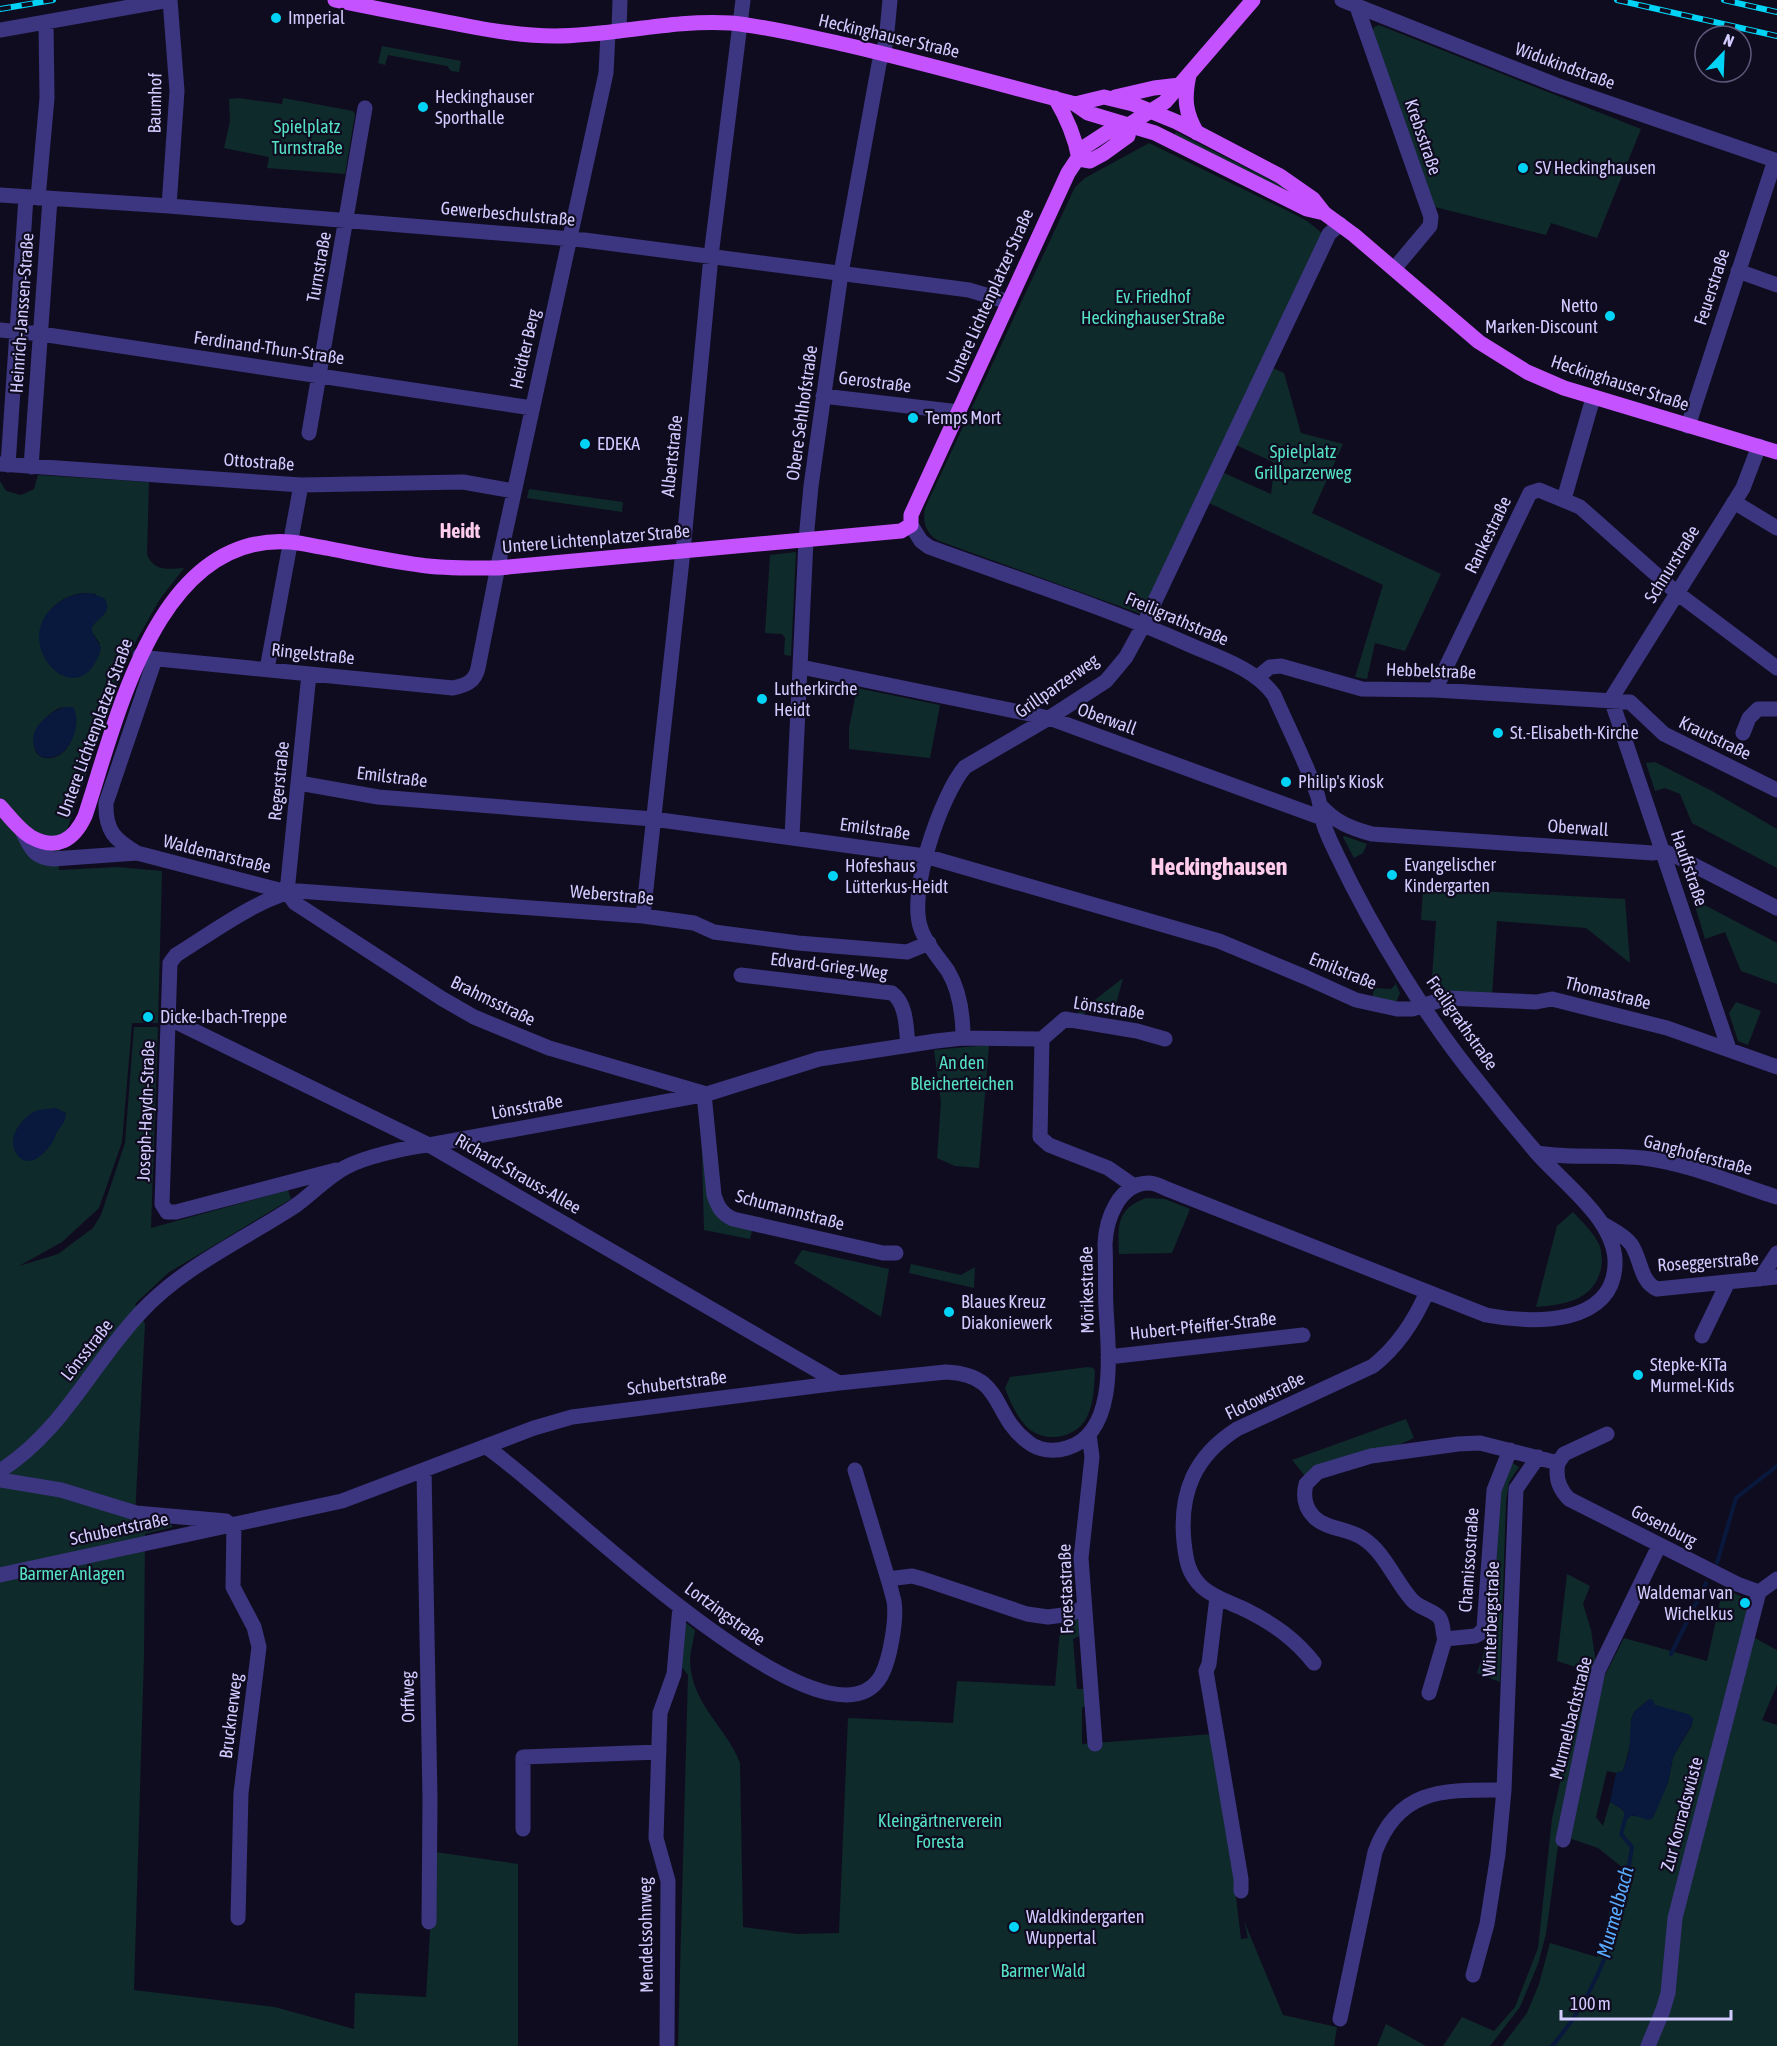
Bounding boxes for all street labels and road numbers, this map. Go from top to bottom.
street label: Heckinghauser Straße [817,9,962,62]
street label: Widukindstraße [1512,38,1618,93]
street label: Baumhof [143,72,166,134]
street label: Krebsstraße [1401,96,1446,177]
street label: Gewerbeschulstraße [440,197,576,230]
street label: Untere Lichtenplatzer Straße [942,205,1038,386]
street label: Turnstraße [302,230,335,304]
street label: Heinrich-Janssen-Straße [5,232,38,394]
street label: Feuerstraße [1689,246,1734,328]
street label: Heidter Berg [505,307,544,391]
street label: Ferdinand-Thun-Straße [192,327,346,368]
street label: Obere Sehlhofstraße [782,344,821,482]
street label: Heckinghauser Straße [1548,350,1692,415]
street label: Gerostraße [838,367,913,396]
street label: Albertstraße [657,414,686,498]
street label: Ottostraße [223,449,295,474]
street label: Rankestraße [1460,493,1515,577]
street label: Untere Lichtenplatzer Straße [501,520,691,557]
street label: Schnurstraße [1640,521,1704,606]
street label: Freiligrathstraße [1123,587,1232,650]
street label: Untere Lichtenplatzer Straße [52,636,137,820]
street label: Ringelstraße [270,639,356,668]
street label: Grillparzerweg [1011,649,1103,722]
street label: Hebbelstraße [1386,658,1476,683]
street label: Oberwall [1075,698,1140,739]
street label: Krautstraße [1676,711,1755,764]
street label: Regerstraße [264,740,293,822]
street label: Emilstraße [356,762,429,791]
street label: Emilstraße [838,813,912,844]
street label: Oberwall [1547,815,1609,840]
street label: Hauffstraße [1667,827,1712,909]
street label: Waldemarstraße [161,830,273,877]
street label: Weberstraße [569,880,655,909]
street label: Emilstraße [1306,947,1380,994]
street label: Edvard-Grieg-Weg [769,948,889,983]
street label: Brahmsstraße [448,971,539,1030]
street label: Freiligrathstraße [1422,972,1503,1074]
street label: Thomastraße [1563,972,1653,1013]
street label: Lönsstraße [1072,992,1146,1024]
street label: Joseph-Haydn-Straße [133,1040,158,1182]
street label: Lönsstraße [490,1090,564,1123]
street label: Richard-Strauss-Allee [452,1129,585,1218]
street label: Ganghoferstraße [1642,1130,1755,1179]
street label: Schumannstraße [733,1185,847,1234]
street label: Mörikestraße [1075,1246,1098,1334]
street label: Roseggerstraße [1656,1247,1759,1276]
street label: Hubert-Pfeiffer-Straße [1129,1307,1277,1344]
street label: Lönsstraße [56,1315,117,1385]
street label: Schubertstraße [626,1366,728,1399]
street label: Flotowstraße [1222,1367,1308,1424]
street label: Gosenburg [1628,1500,1701,1551]
street label: Chamissostraße [1454,1507,1483,1613]
street label: Schubertstraße [68,1508,170,1549]
street label: Forestastraße [1053,1544,1078,1634]
street label: Winterbergstraße [1478,1561,1503,1677]
street label: Lortzingstraße [681,1577,770,1650]
street label: Murmelbachstraße [1545,1654,1596,1781]
street label: Orffweg [397,1671,418,1723]
street label: Brucknerweg [215,1672,246,1760]
street label: Zur Konradswüste [1656,1754,1707,1873]
street label: Mendelssohnweg [634,1877,657,1993]

